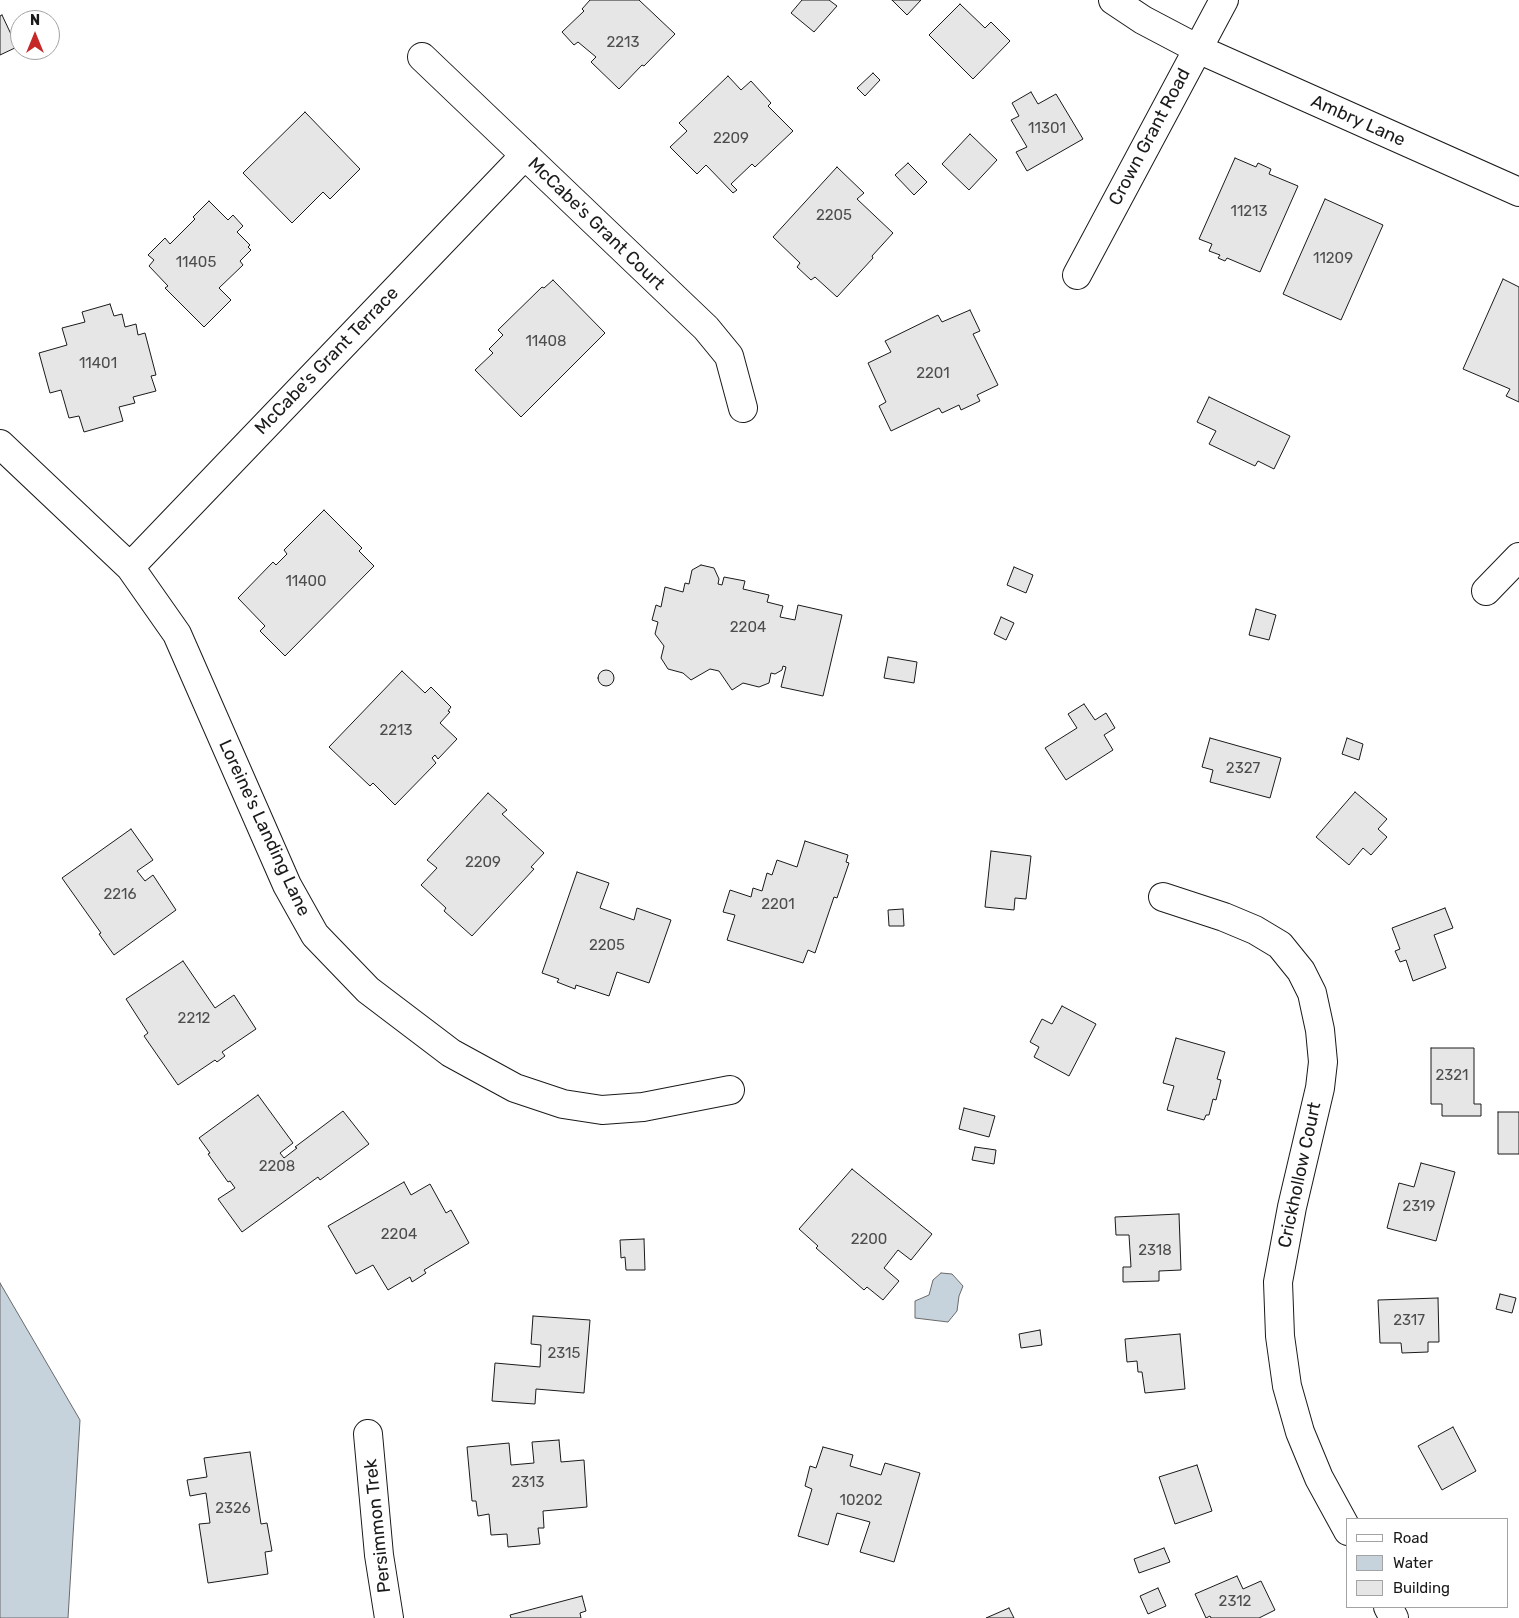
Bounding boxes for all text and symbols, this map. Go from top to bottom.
north arrow [10,10,60,60]
text: N [30,12,40,29]
house number: 2213 [606,34,640,52]
street label: Crown Grant Road [1105,65,1195,209]
street label: Ambry Lane [1307,91,1409,151]
house number: 11301 [1028,120,1066,138]
house number: 2209 [713,130,749,148]
street label: McCabe's Grant Court [523,153,669,295]
house number: 11213 [1230,203,1268,221]
house number: 2205 [816,207,852,225]
house number: 11209 [1313,250,1353,268]
house number: 11405 [176,254,216,272]
street label: McCabe's Grant Terrace [251,283,403,439]
house number: 11408 [525,333,567,351]
house number: 11401 [79,355,117,373]
house number: 2201 [916,365,950,383]
house number: 11400 [285,573,327,591]
house number: 2204 [730,619,766,637]
house number: 2213 [379,722,413,740]
street label: Loreine's Landing Lane [214,736,314,920]
house number: 2327 [1226,760,1260,778]
house number: 2209 [465,854,501,872]
house number: 2216 [103,886,137,904]
house number: 2201 [761,896,795,914]
house number: 2205 [589,937,625,955]
house number: 2212 [178,1010,210,1028]
house number: 2321 [1435,1067,1469,1085]
street label: Crickhollow Court [1274,1100,1326,1250]
house number: 2208 [259,1158,295,1176]
house number: 2319 [1403,1198,1435,1216]
house number: 2204 [381,1226,417,1244]
house number: 2200 [851,1231,887,1249]
house number: 2318 [1138,1242,1172,1260]
house number: 2317 [1393,1312,1425,1330]
house number: 2315 [548,1345,580,1363]
street label: Persimmon Trek [360,1458,396,1594]
house number: 2313 [512,1474,544,1492]
house number: 10202 [839,1492,883,1510]
house number: 2326 [215,1500,251,1518]
legend [1346,1518,1509,1608]
text: Road [1393,1529,1429,1547]
text: Water [1393,1554,1433,1572]
text: Building [1393,1579,1450,1597]
house number: 2312 [1219,1593,1251,1611]

